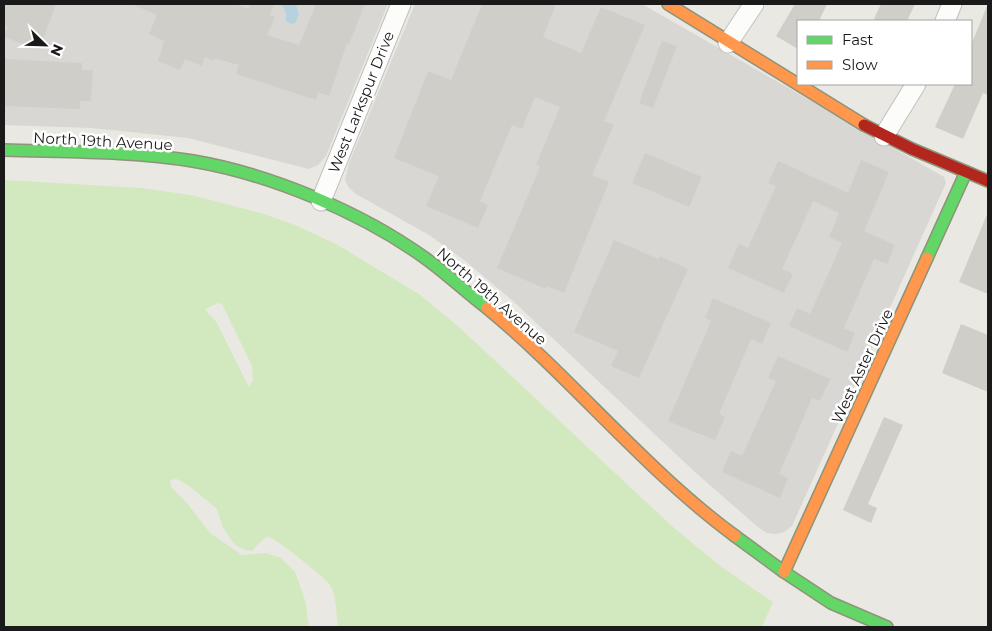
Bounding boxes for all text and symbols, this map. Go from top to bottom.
north arrow [20,20,70,70]
legend [797,20,972,85]
street label: West Larkspur Drive [324,28,398,176]
text: Fast [842,30,873,49]
text: N [46,41,67,59]
text: Slow [842,55,878,74]
street label: North 19th Avenue [33,128,173,154]
street label: North 19th Avenue [433,243,551,349]
street label: West Aster Drive [827,306,897,426]

